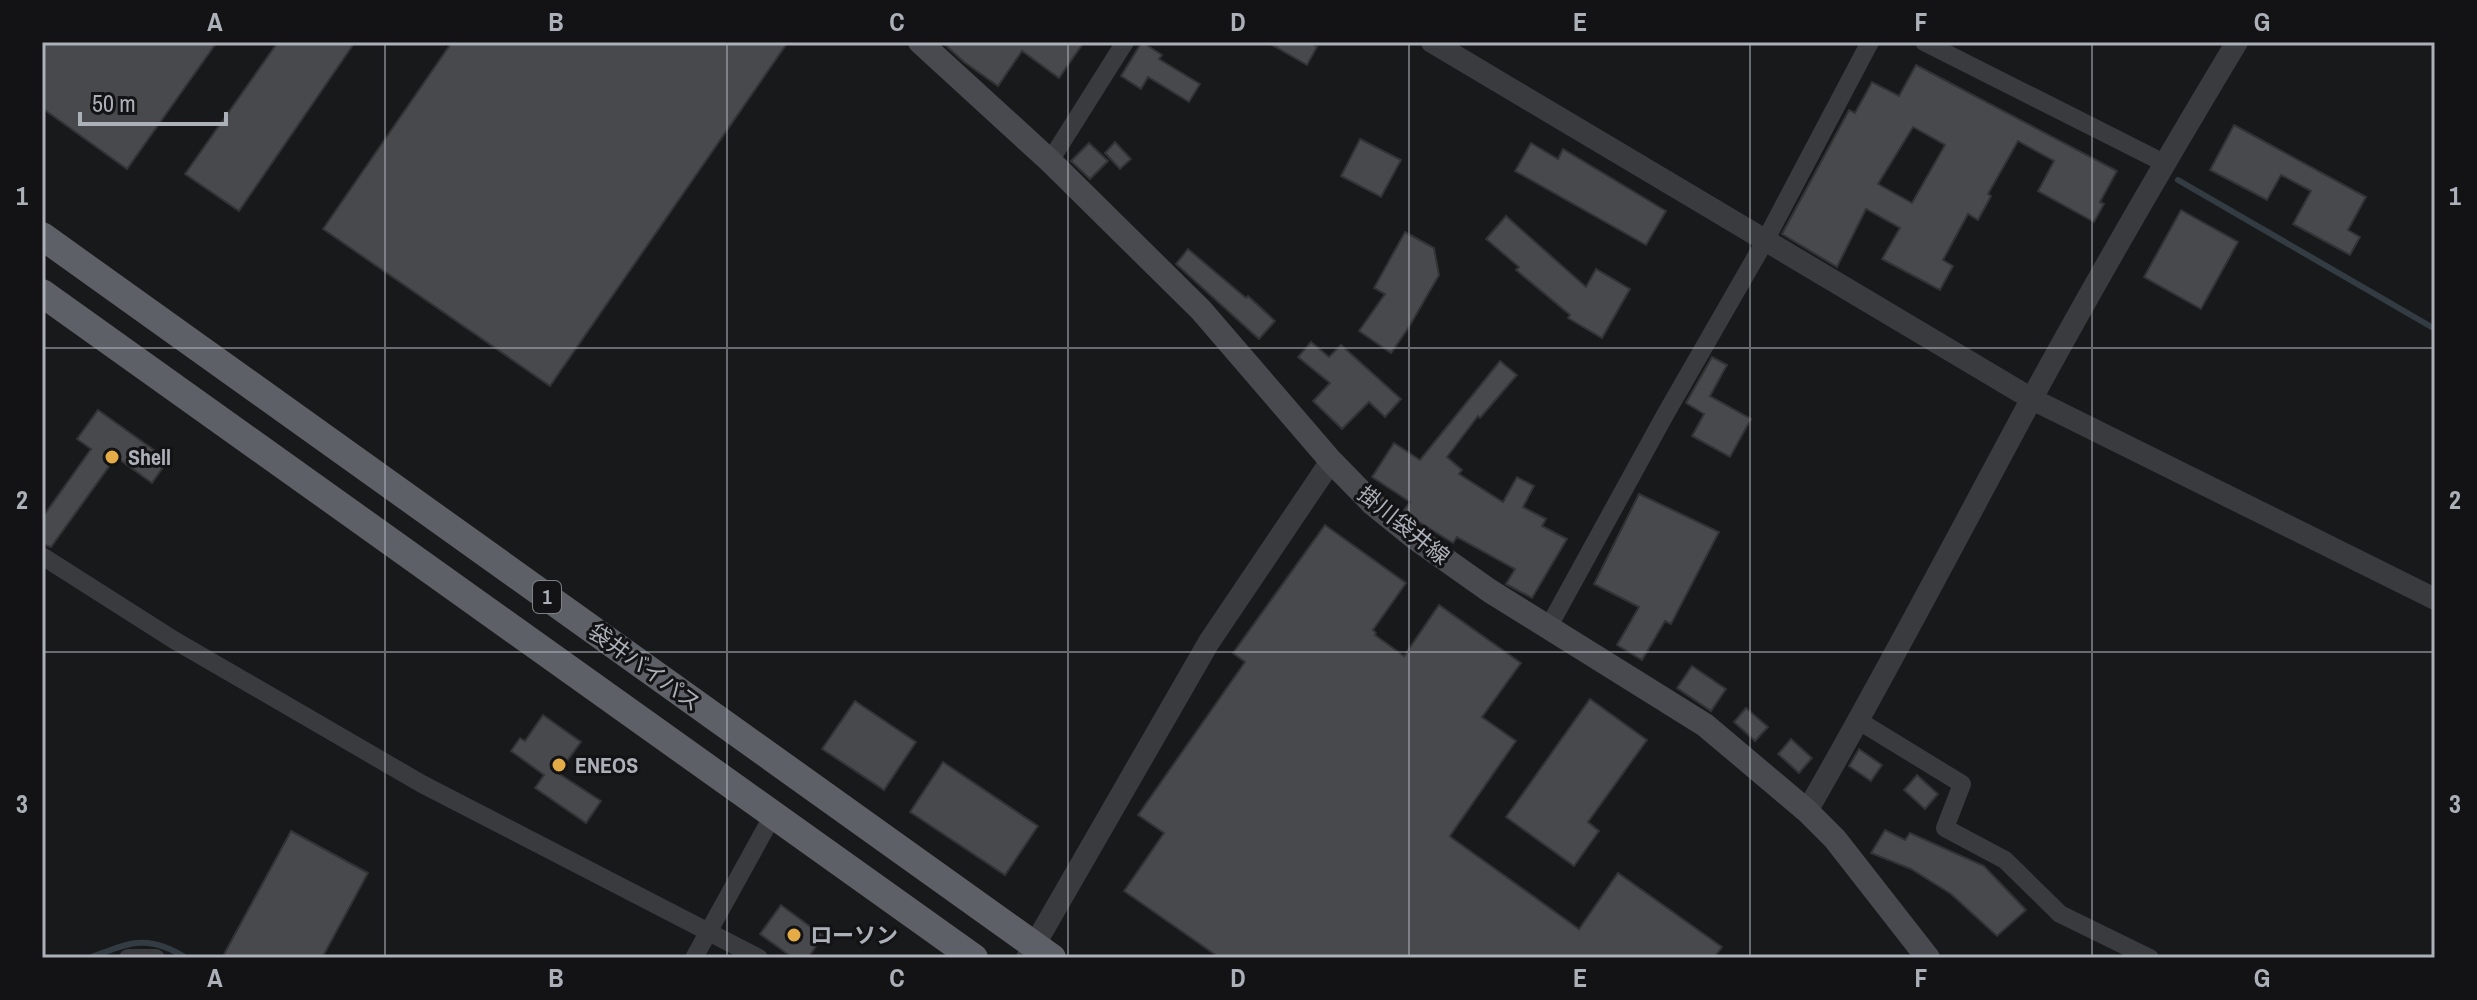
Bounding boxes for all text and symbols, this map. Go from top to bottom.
text: A [207,4,223,39]
text: B [548,4,564,39]
text: C [889,4,905,39]
text: D [1230,4,1246,39]
text: E [1573,4,1587,39]
text: F [1914,4,1928,39]
text: G [2254,4,2270,39]
scale bar [80,76,226,126]
text: 50 m [92,87,136,119]
text: 1 [16,178,28,213]
text: 1 [2449,178,2461,213]
place label: Shell [128,442,171,472]
marker: Shell [103,448,121,466]
street label: 掛川袋井線 [1352,479,1456,571]
text: 2 [16,482,28,517]
text: 2 [2449,482,2461,517]
road number: 1 [533,581,561,613]
street label: 袋井バイパス [583,616,707,718]
place label: ENEOS [575,750,638,780]
marker: ENEOS [550,756,568,774]
text: 3 [16,786,28,821]
text: 3 [2449,786,2461,821]
place label: ローソン [810,920,898,950]
marker: ローソン [785,926,803,944]
text: A [207,960,223,995]
text: B [548,960,564,995]
text: C [889,960,905,995]
text: D [1230,960,1246,995]
text: E [1573,960,1587,995]
text: F [1914,960,1928,995]
text: G [2254,960,2270,995]

